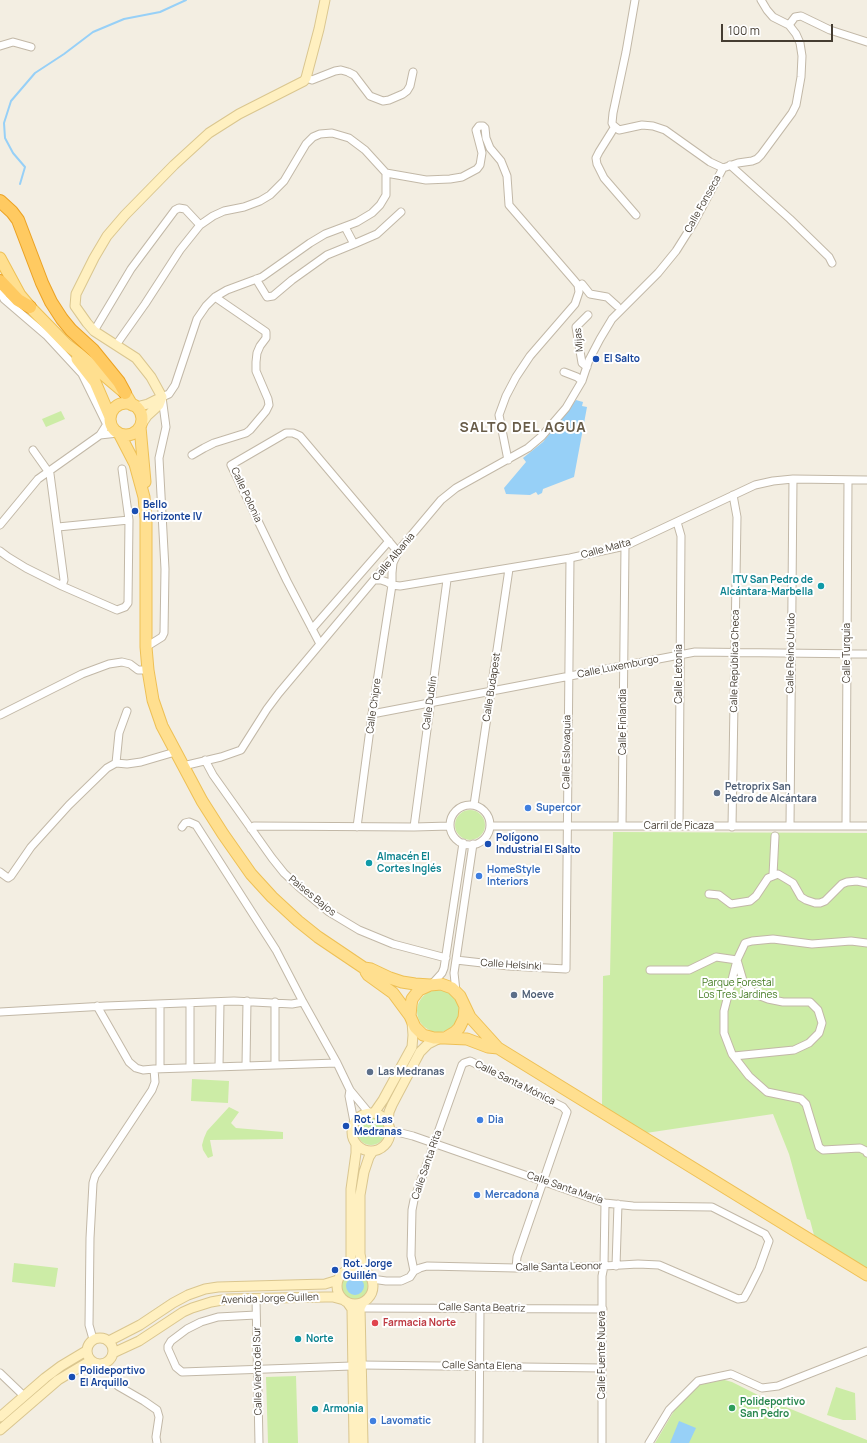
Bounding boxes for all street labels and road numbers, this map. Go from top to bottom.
street label: Calle Fonseca [682,173,724,235]
street label: Mijas [572,328,586,352]
street label: Calle Polonia [228,466,264,524]
street label: Calle Albania [370,530,418,584]
street label: Calle Malta [580,537,632,561]
street label: Calle República Checa [728,610,742,712]
street label: Calle Reino Unido [784,613,798,693]
street label: Calle Turquía [841,623,853,683]
street label: Calle Letonia [673,644,685,704]
street label: Calle Budapest [481,652,503,722]
street label: Calle Luxemburgo [576,653,660,681]
street label: Calle Dublín [420,675,440,731]
street label: Calle Chipre [364,677,384,735]
street label: Calle Finlandia [617,689,629,755]
street label: Calle Eslovaquia [560,715,574,789]
street label: Carril de Picaza [644,820,714,832]
street label: Paises Bajos [286,873,338,919]
street label: Calle Helsinki [480,957,542,973]
street label: Calle Santa Mónica [473,1058,557,1108]
street label: Calle Santa Rita [410,1129,444,1201]
street label: Calle Santa María [525,1169,605,1207]
street label: Calle Santa Leonor [516,1260,602,1274]
street label: Avenida Jorge Guillen [221,1291,319,1307]
street label: Calle Santa Beatriz [438,1301,526,1315]
street label: Calle Fuente Nueva [596,1311,608,1399]
street label: Calle Viento del Sur [251,1327,265,1415]
street label: Calle Santa Elena [442,1359,522,1373]

